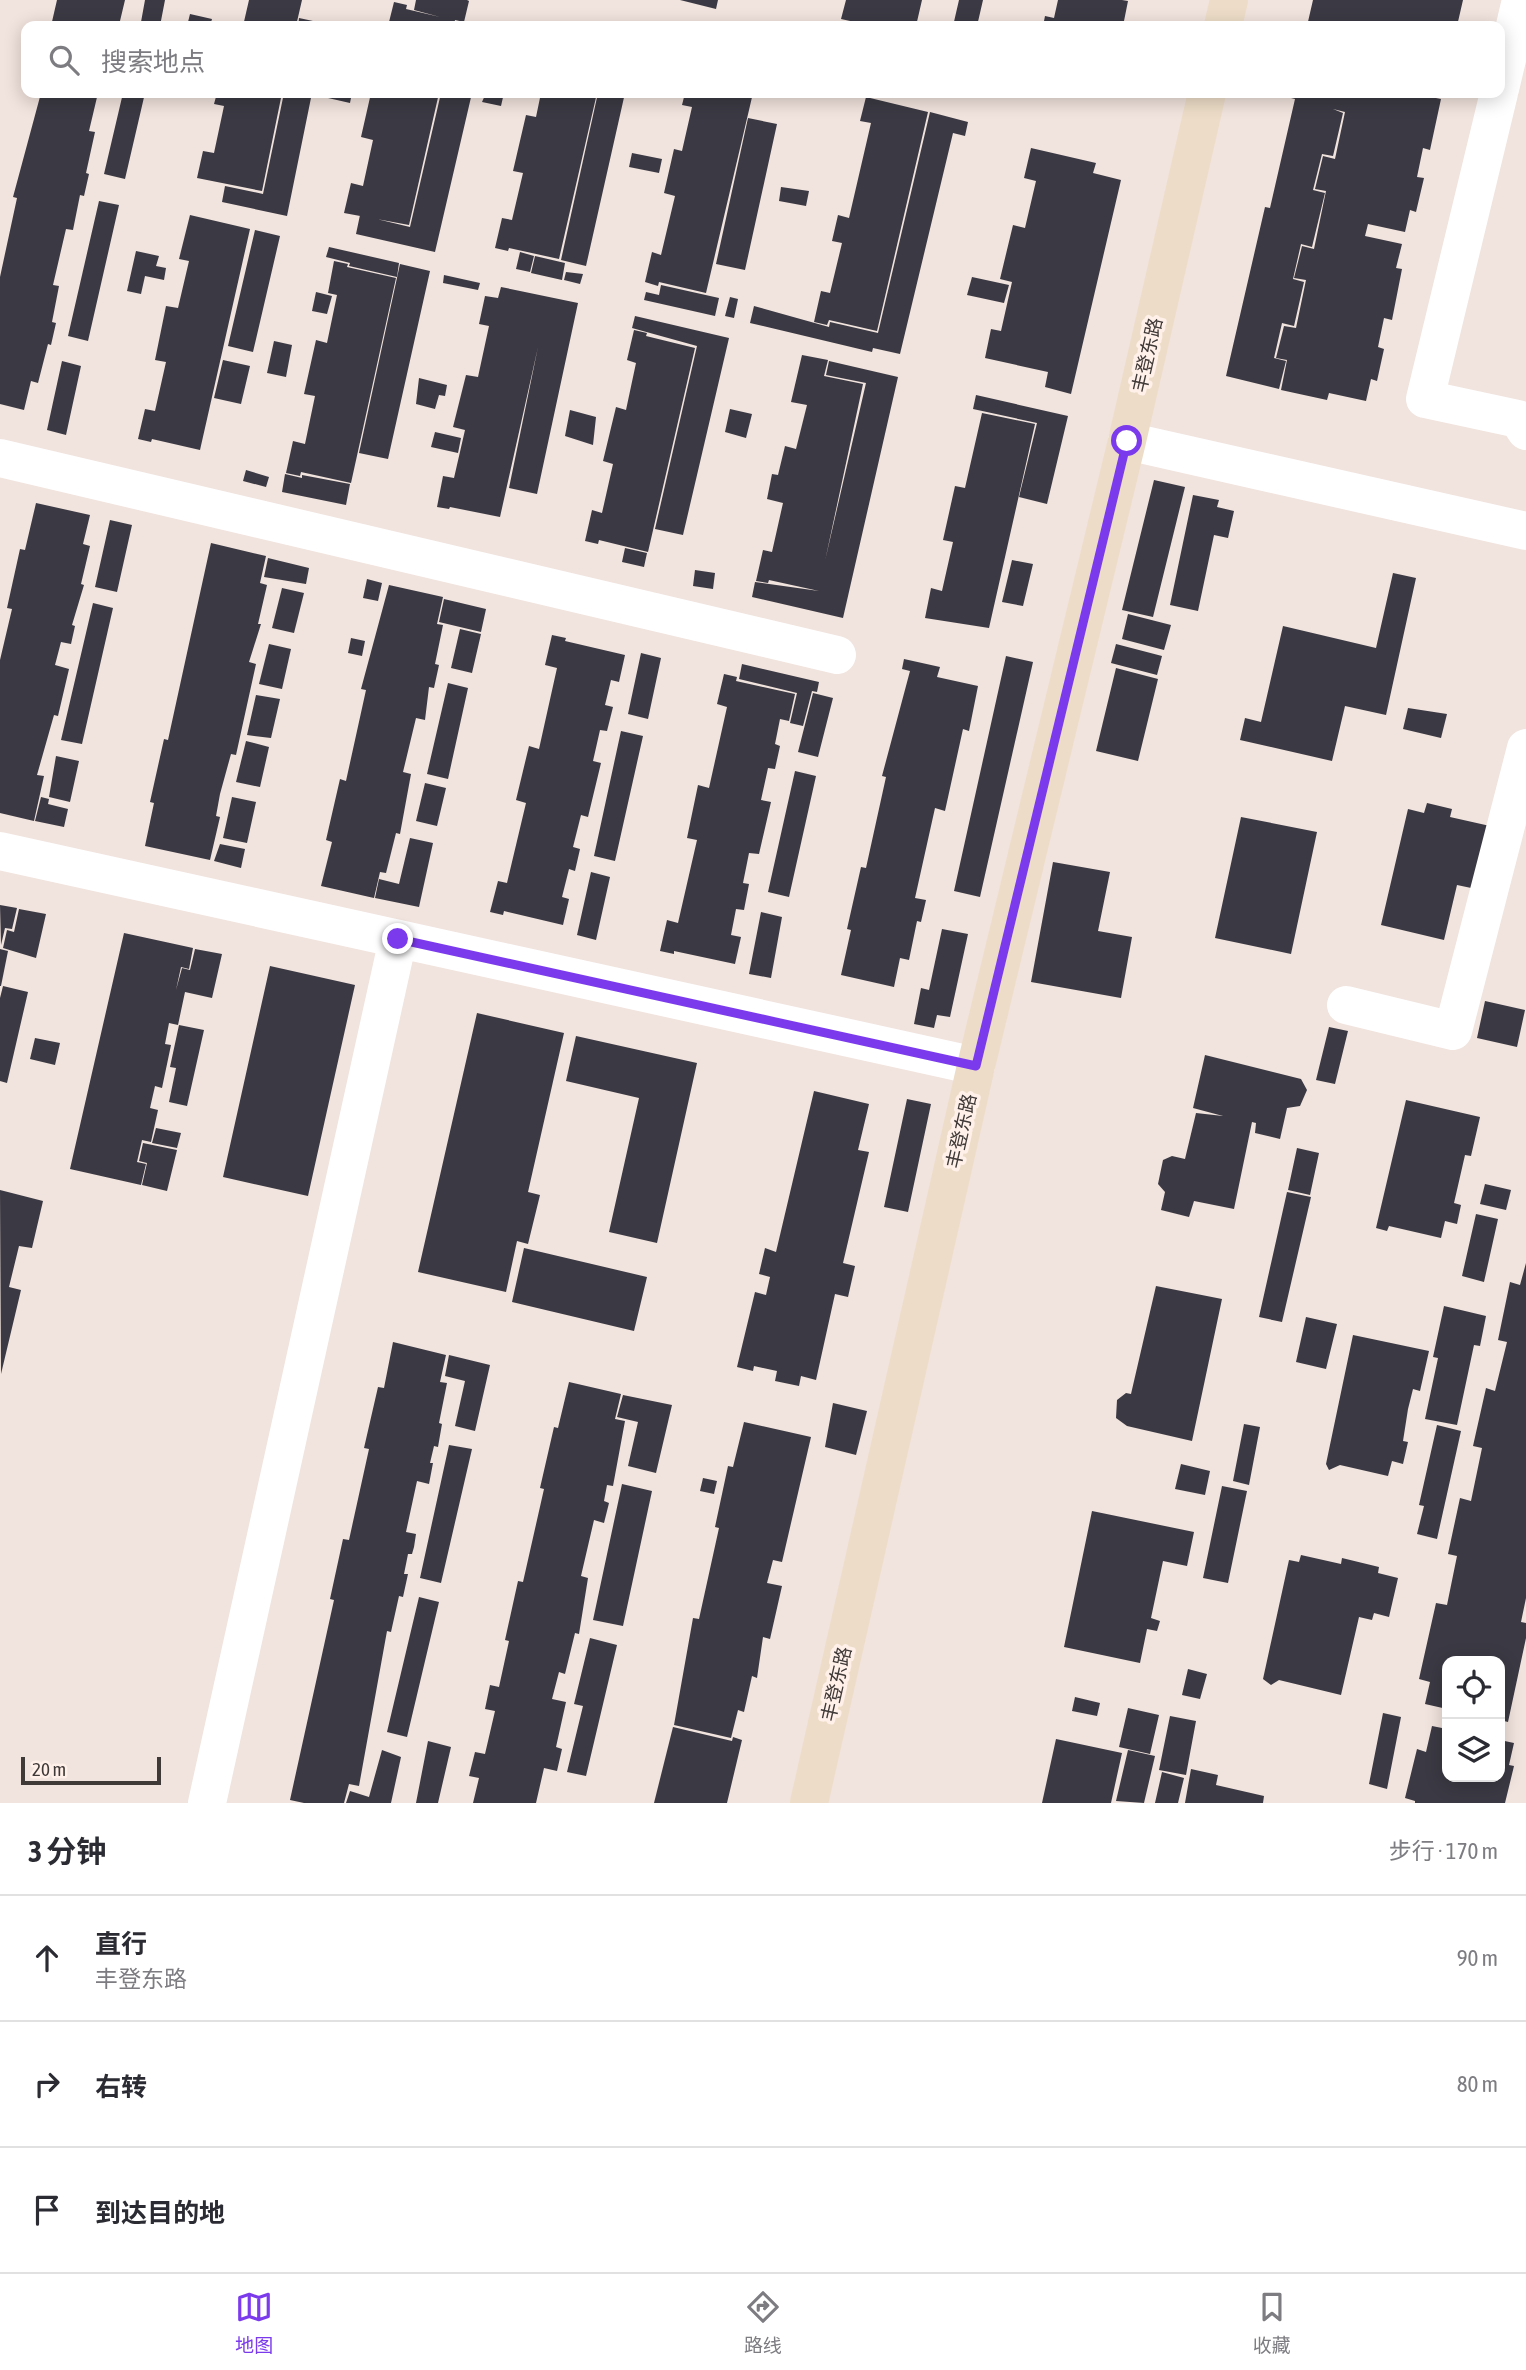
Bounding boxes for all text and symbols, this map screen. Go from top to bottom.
search box [21,21,1505,98]
icon: search [45,41,83,79]
text: 搜索地点 [101,47,205,77]
street label: 丰登东路 [1128,315,1166,395]
route start [1111,425,1142,456]
route end [382,923,413,954]
street label: 丰登东路 [942,1091,980,1171]
street label: 丰登东路 [817,1644,855,1724]
map controls [1442,1656,1505,1782]
button: locate [1442,1656,1505,1719]
button: layers [1442,1719,1505,1782]
scale bar [21,1754,161,1786]
text: 20 m [32,1758,66,1780]
text: 3 分钟 [28,1834,106,1868]
text: 步行 · 170 m [1389,1838,1498,1864]
text: 直行 [95,1929,147,1959]
icon: ahead [28,1939,66,1977]
text: 90 m [1457,1945,1498,1971]
text: 丰登东路 [95,1966,187,1992]
icon: right [28,2065,66,2103]
text: 80 m [1457,2071,1498,2097]
text: 右转 [95,2072,147,2102]
icon: arrive [28,2191,66,2229]
text: 到达目的地 [95,2198,225,2228]
tab: 地图 [235,2288,273,2357]
tab: 路线 [744,2288,782,2357]
tab: 收藏 [1253,2288,1291,2357]

